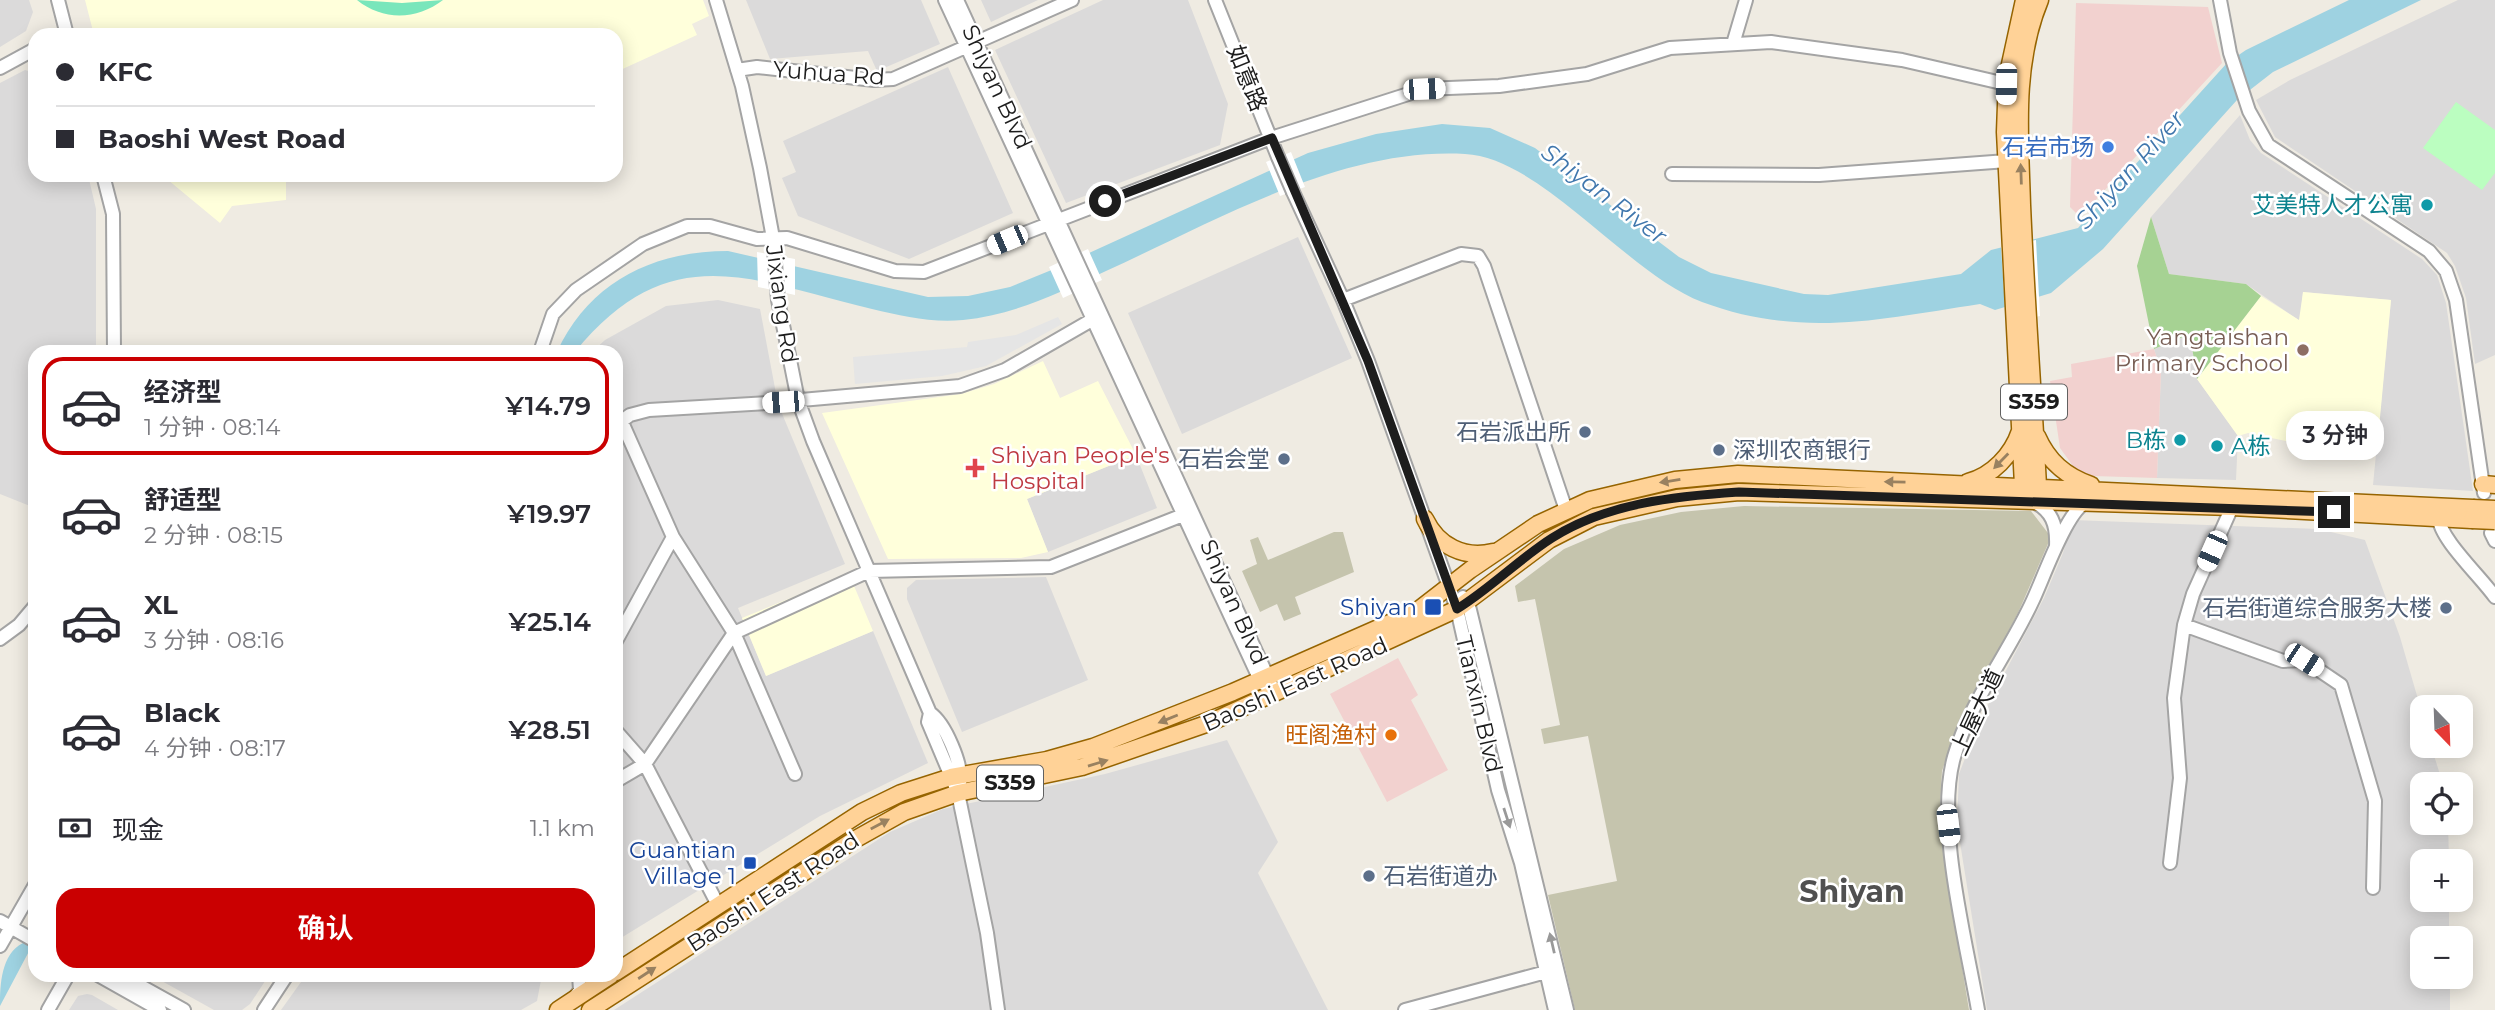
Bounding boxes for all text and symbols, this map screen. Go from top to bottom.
street label: Shiyan Blvd [956,20,1038,154]
street label: 如意路 [1221,41,1273,115]
street label: Yuhua Rd [772,55,886,91]
text: KFC [98,56,153,88]
car [1996,63,2017,105]
car [1403,78,1446,100]
water label: Shiyan River [2069,103,2191,235]
text: Baoshi West Road [98,123,346,155]
place label: 石岩市场 [2002,133,2094,161]
water label: Shiyan River [1536,137,1674,251]
marker: 石岩市场 [2100,139,2116,155]
one-way arrow [2016,163,2027,185]
route start [1089,185,1121,217]
place label: 艾美特人才公寓 [2252,191,2413,219]
marker: 艾美特人才公寓 [2419,197,2435,213]
car [984,222,1031,258]
street label: Jixiang Rd [760,242,804,365]
place label: Yangtaishan Primary School [2115,323,2289,377]
marker: Yangtaishan Primary School [2295,342,2311,358]
icon: car [60,375,123,438]
text: 经济型 [144,376,222,408]
road number: S359 [2001,384,2067,420]
text: ¥14.79 [505,390,591,422]
car [762,390,805,414]
callout: 3 分钟 [2285,410,2383,460]
text: 1 分钟 · 08:14 [144,413,280,441]
place label: 石岩派出所 [1456,418,1571,446]
text: 3 分钟 [2302,421,2368,449]
marker: 石岩派出所 [1577,424,1593,440]
place label: B栋 [2126,426,2166,454]
marker: B栋 [2172,432,2188,448]
place label: A栋 [2231,432,2271,460]
place label: 深圳农商银行 [1733,436,1871,464]
marker: A栋 [2209,438,2225,454]
place label: Shiyan People's Hospital [991,441,1169,495]
marker: 深圳农商银行 [1711,442,1727,458]
place label: 石岩会堂 [1178,445,1270,473]
marker: 石岩会堂 [1276,451,1292,467]
one-way arrow [1993,452,2009,469]
marker: Shiyan People's Hospital [965,458,985,478]
one-way arrow [1659,476,1681,487]
one-way arrow [1884,477,1906,488]
icon: car [60,483,123,546]
text: 舒适型 [144,484,222,516]
route end [2318,496,2350,528]
text: ¥19.97 [507,498,591,530]
text: 2 分钟 · 08:15 [144,521,283,549]
car [2194,528,2231,574]
street label: Shiyan Blvd [1194,535,1274,669]
text: XL [144,589,178,621]
icon: car [60,591,123,654]
place label: Shiyan [1340,593,1417,621]
place label: 石岩街道综合服务大楼 [2202,594,2432,622]
marker: Shiyan [1423,597,1443,617]
marker: 石岩街道综合服务大楼 [2438,600,2454,616]
text: ¥25.14 [508,606,591,638]
text: 3 分钟 · 08:16 [144,626,284,654]
street label: Baoshi East Road [1198,631,1392,737]
street label: Tianxin Blvd [1450,633,1508,775]
car [2281,640,2328,680]
street label: 上屋大道 [1945,664,2009,760]
north arrow [2410,695,2473,758]
map controls [2410,695,2473,989]
text: Black [144,697,220,729]
icon: car [60,699,123,762]
one-way arrow [1157,713,1178,724]
text: ¥28.51 [508,714,591,746]
place label: 旺阁渔村 [1285,721,1377,749]
marker: 旺阁渔村 [1383,727,1399,743]
text: 4 分钟 · 08:17 [144,734,286,762]
one-way arrow [1088,757,1109,767]
road number: S359 [977,766,1043,800]
button: locate [2410,772,2473,835]
car [1936,803,1961,847]
one-way arrow [1503,808,1513,829]
icon: cash [56,809,94,847]
text: 现金 [112,814,164,846]
text: 1.1 km [530,814,595,842]
one-way arrow [871,819,891,831]
street label: Baoshi East Road [682,826,864,958]
place label: Guantian Village 1 [629,836,736,890]
button: + [2410,849,2473,912]
marker: Guantian Village 1 [742,855,758,871]
place label: 石岩街道办 [1383,862,1498,890]
marker: 石岩街道办 [1361,868,1377,884]
district label: Shiyan [1799,873,1905,910]
button: 确认 [56,888,595,968]
button: − [2410,926,2473,989]
one-way arrow [1546,932,1557,954]
one-way arrow [638,967,657,980]

